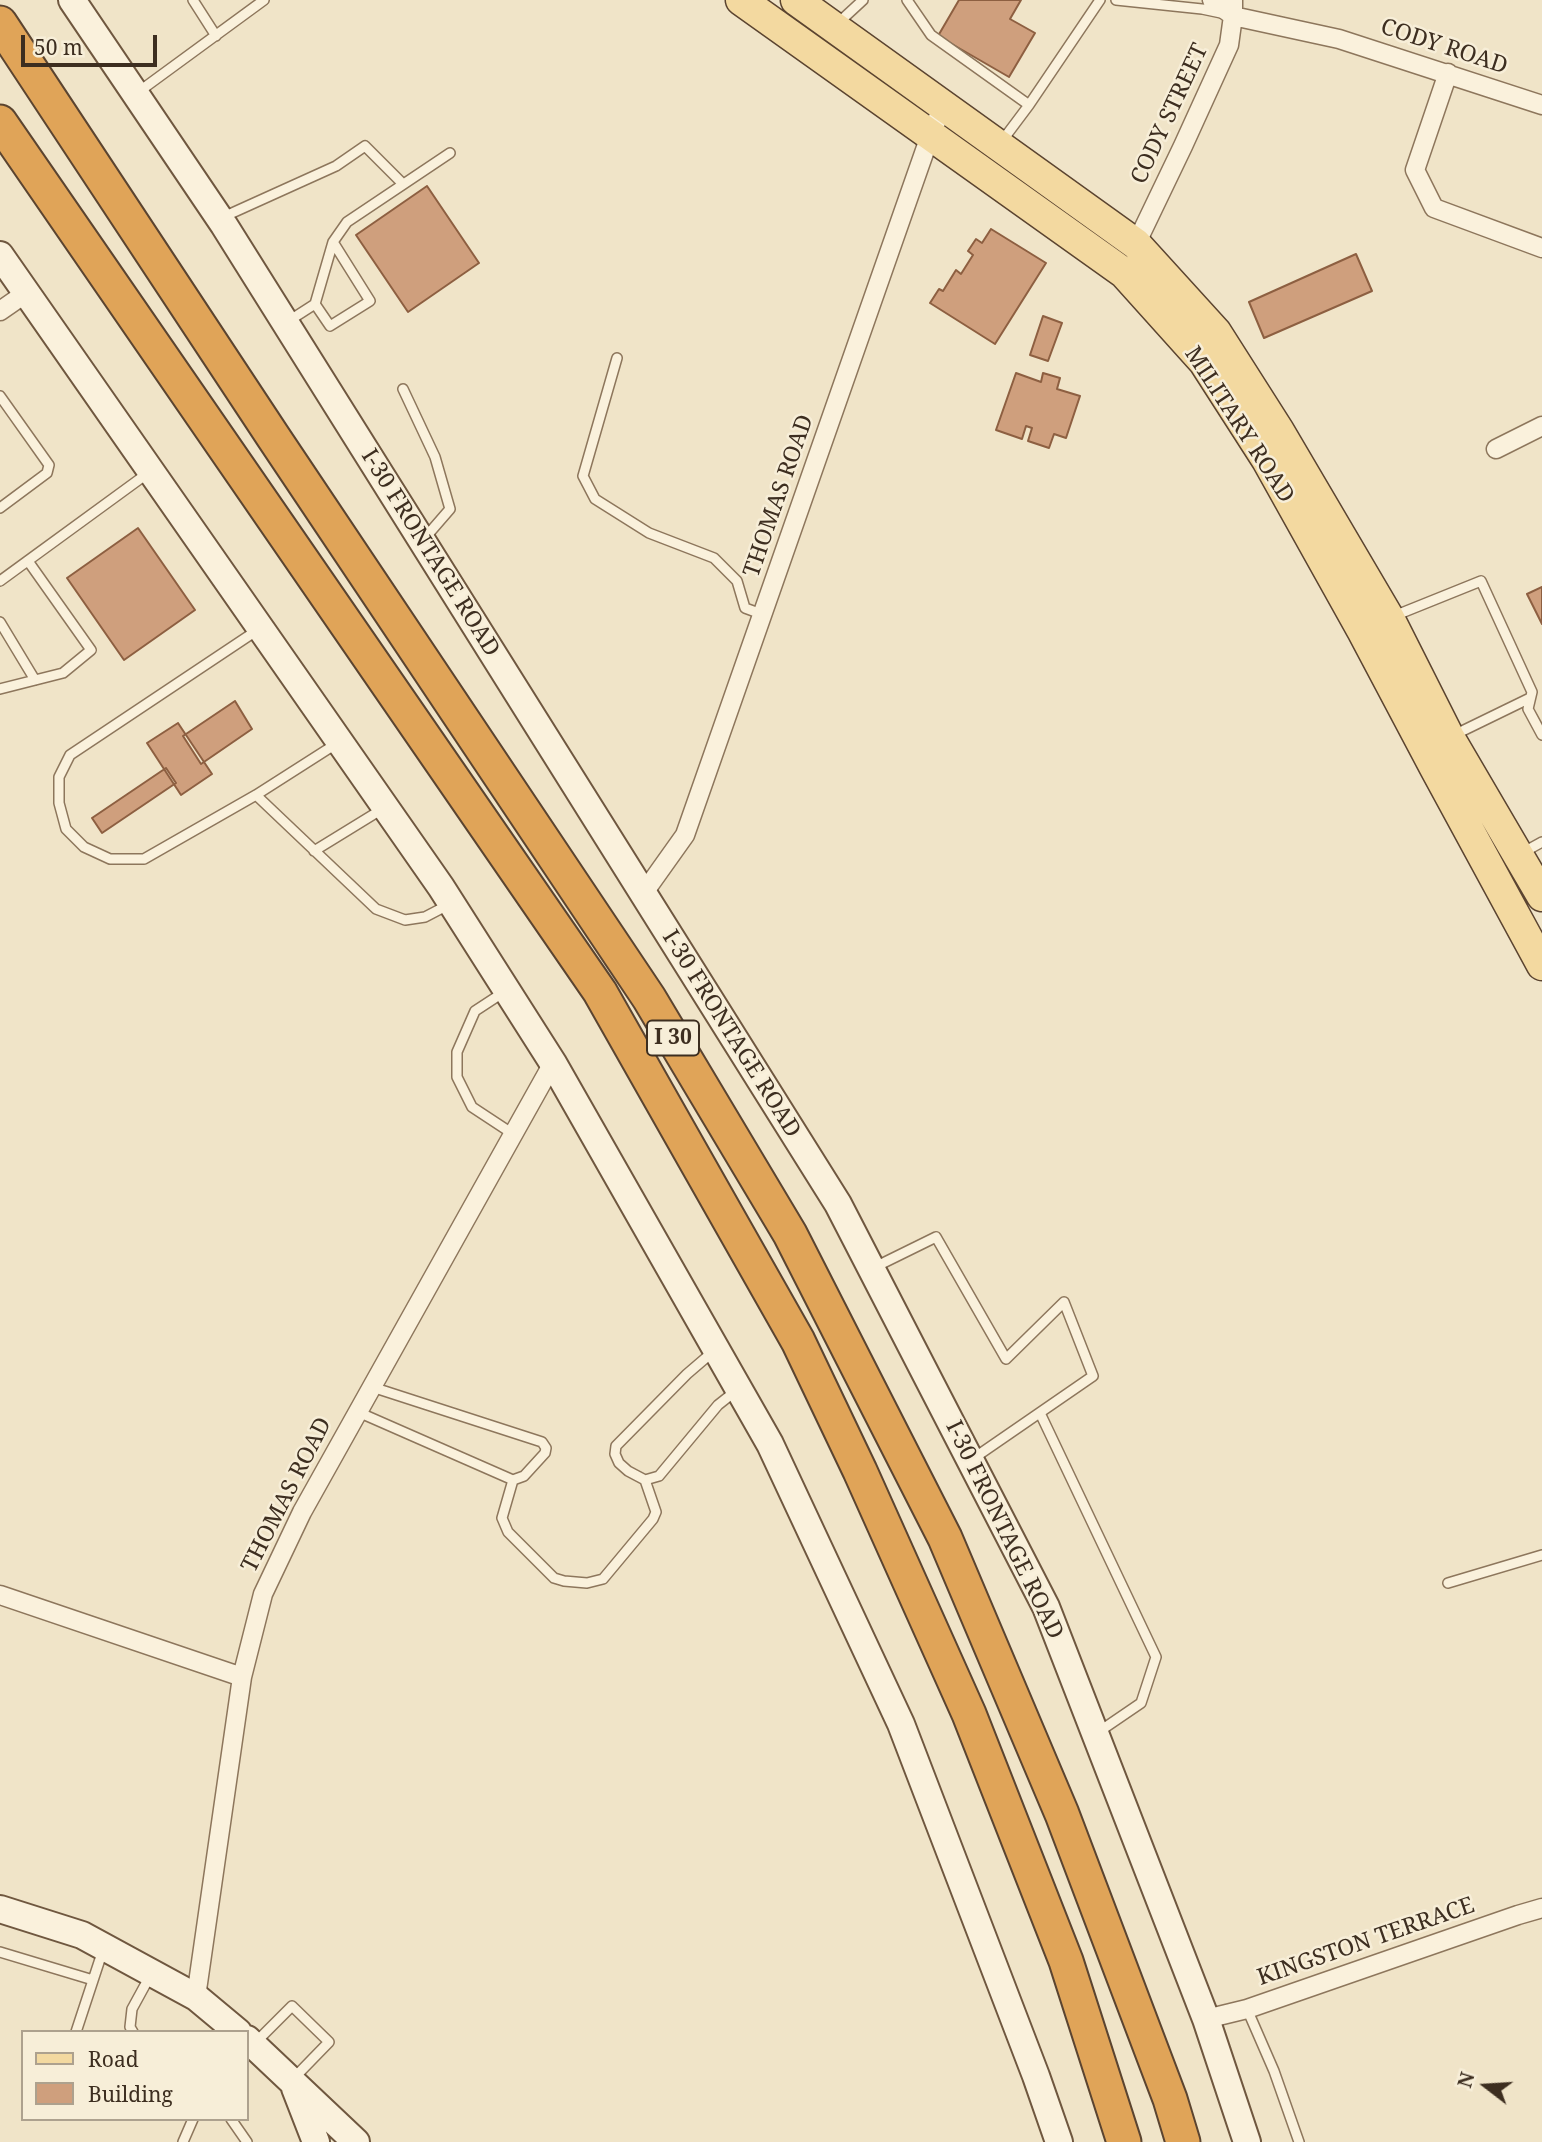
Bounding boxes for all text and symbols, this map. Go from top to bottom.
street label: CODY ROAD [1377,14,1511,80]
scale bar [24,21,161,65]
text: 50 m [34,33,83,61]
street label: CODY STREET [1125,39,1215,189]
street label: MILITARY ROAD [1178,342,1300,508]
street label: THOMAS ROAD [738,411,820,581]
street label: I-30 FRONTAGE ROAD [355,444,505,662]
street label: I-30 FRONTAGE ROAD [656,925,806,1143]
road number: I 30 [647,1020,699,1056]
street label: THOMAS ROAD [236,1413,338,1577]
street label: I-30 FRONTAGE ROAD [939,1416,1069,1644]
street label: KINGSTON TERRACE [1254,1892,1478,1992]
legend [21,2030,248,2121]
text: Road [88,2045,139,2073]
north arrow [1451,2051,1521,2121]
text: N [1451,2069,1481,2091]
text: Building [88,2080,173,2108]

